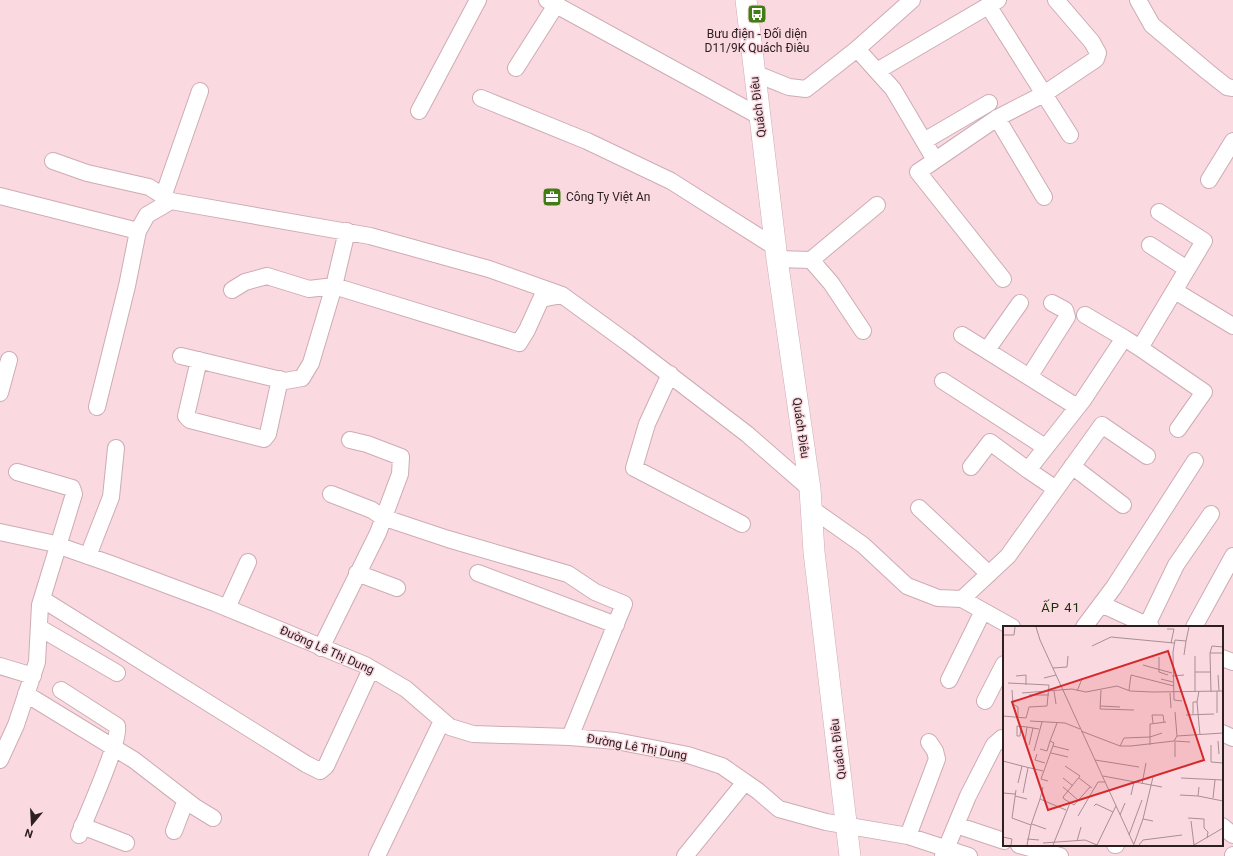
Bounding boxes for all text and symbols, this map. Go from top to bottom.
bus stop icon: Bưu điện - Đối diện D11/9K Quách Điêu [746,3,768,25]
place label: Bưu điện - Đối diện D11/9K Quách Điêu [705,27,809,55]
street label: Quách Điêu [747,76,769,138]
office icon: Công Ty Việt An [541,186,563,208]
place label: Công Ty Việt An [566,190,650,204]
street label: Quách Điêu [790,397,812,459]
district label: ẤP 41 [1041,599,1081,615]
street label: Đường Lê Thị Dung [278,623,376,677]
inset map [1003,626,1223,846]
street label: Quách Điêu [827,718,849,780]
street label: Đường Lê Thị Dung [586,731,688,763]
north arrow [12,804,52,844]
text: N [23,826,35,840]

